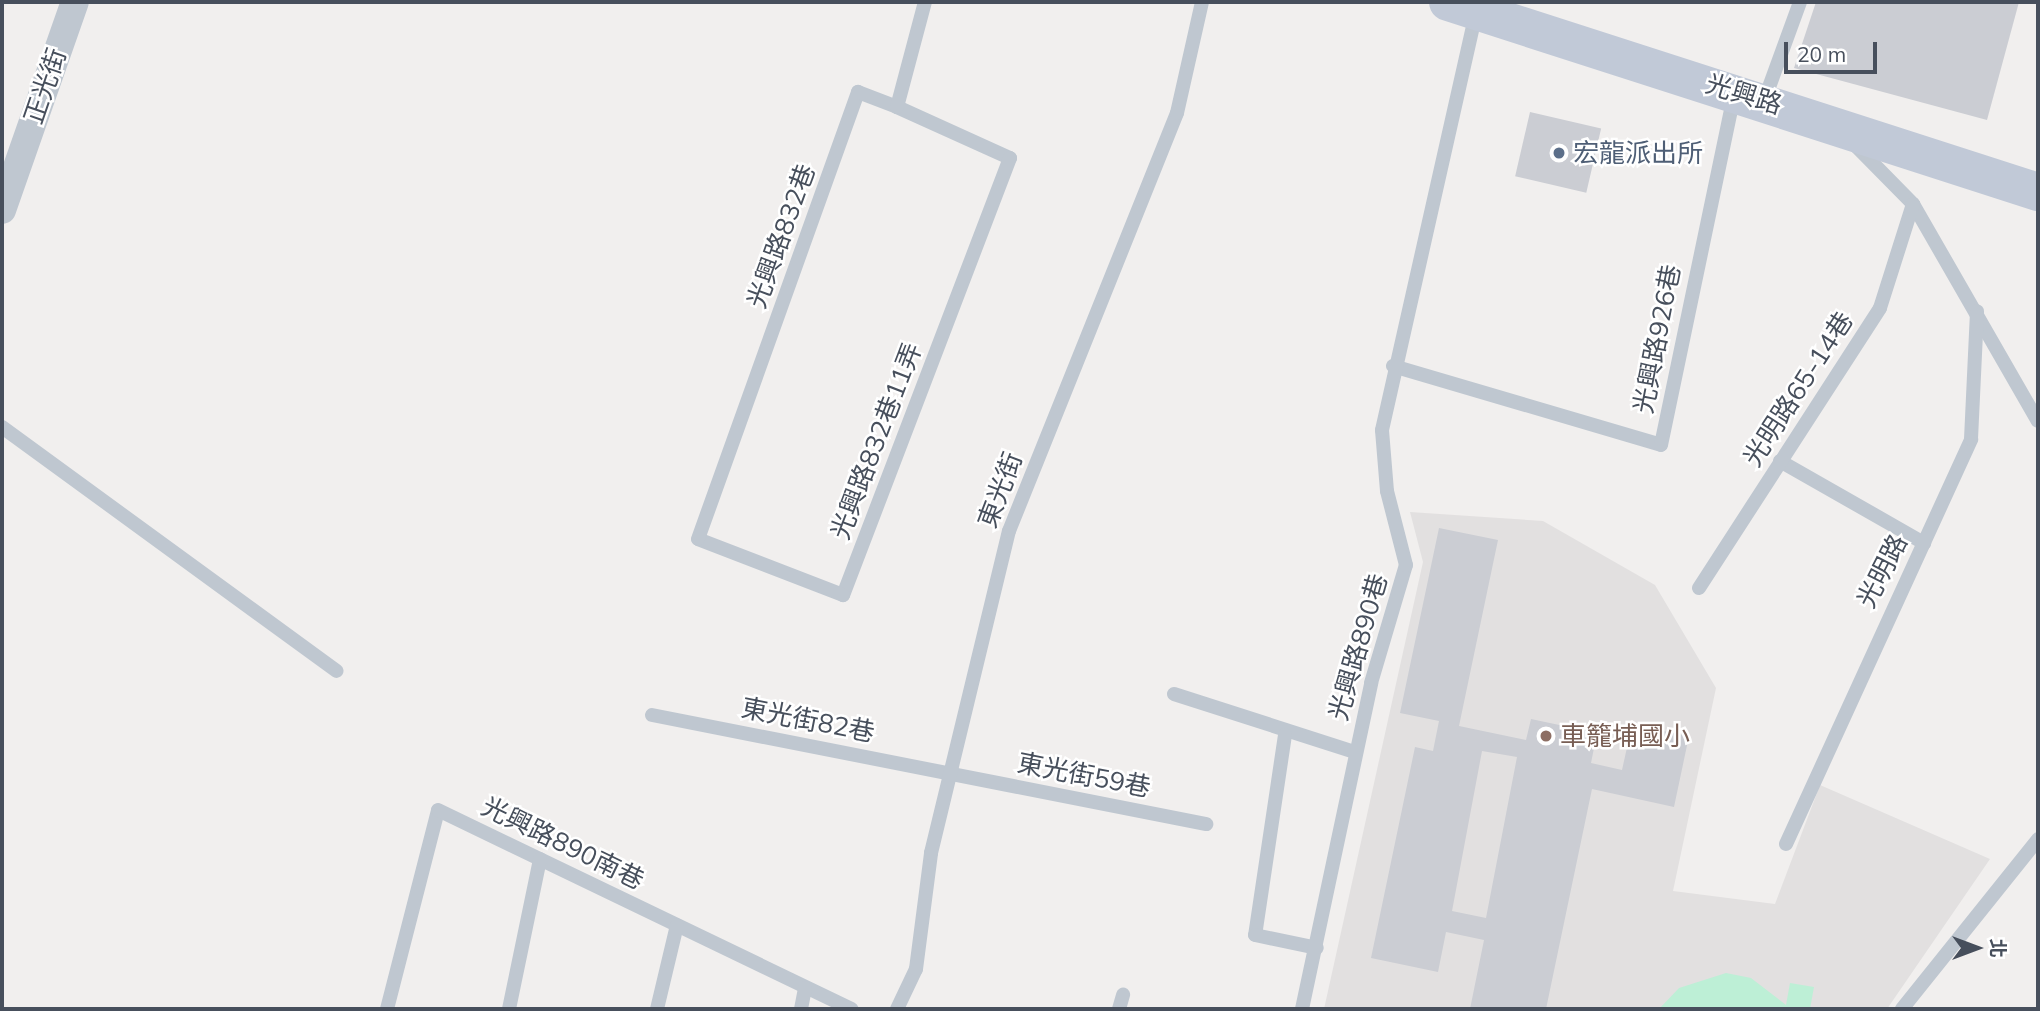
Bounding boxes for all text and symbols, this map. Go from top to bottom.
scale bar [1788,28,1881,72]
text: 20 m [1797,41,1846,67]
street label: 正光街 [18,44,72,128]
street label: 光興路 [1702,68,1786,120]
place label: 宏龍派出所 [1573,137,1703,169]
marker: 宏龍派出所 [1551,145,1567,161]
street label: 光興路832巷 [741,160,821,312]
street label: 光興路926巷 [1627,262,1687,416]
street label: 光明路65-14巷 [1737,306,1859,472]
street label: 光興路832巷11弄 [824,338,928,544]
street label: 東光街 [971,448,1029,532]
street label: 光明路 [1850,529,1914,613]
street label: 光興路890巷 [1322,570,1394,724]
street label: 東光街82巷 [739,692,877,748]
place label: 車籠埔國小 [1560,720,1690,752]
marker: 車籠埔國小 [1538,728,1554,744]
street label: 東光街59巷 [1015,747,1153,803]
street label: 光興路890南巷 [477,790,649,896]
north arrow [1942,913,2012,983]
text: 北 [1986,938,2010,958]

